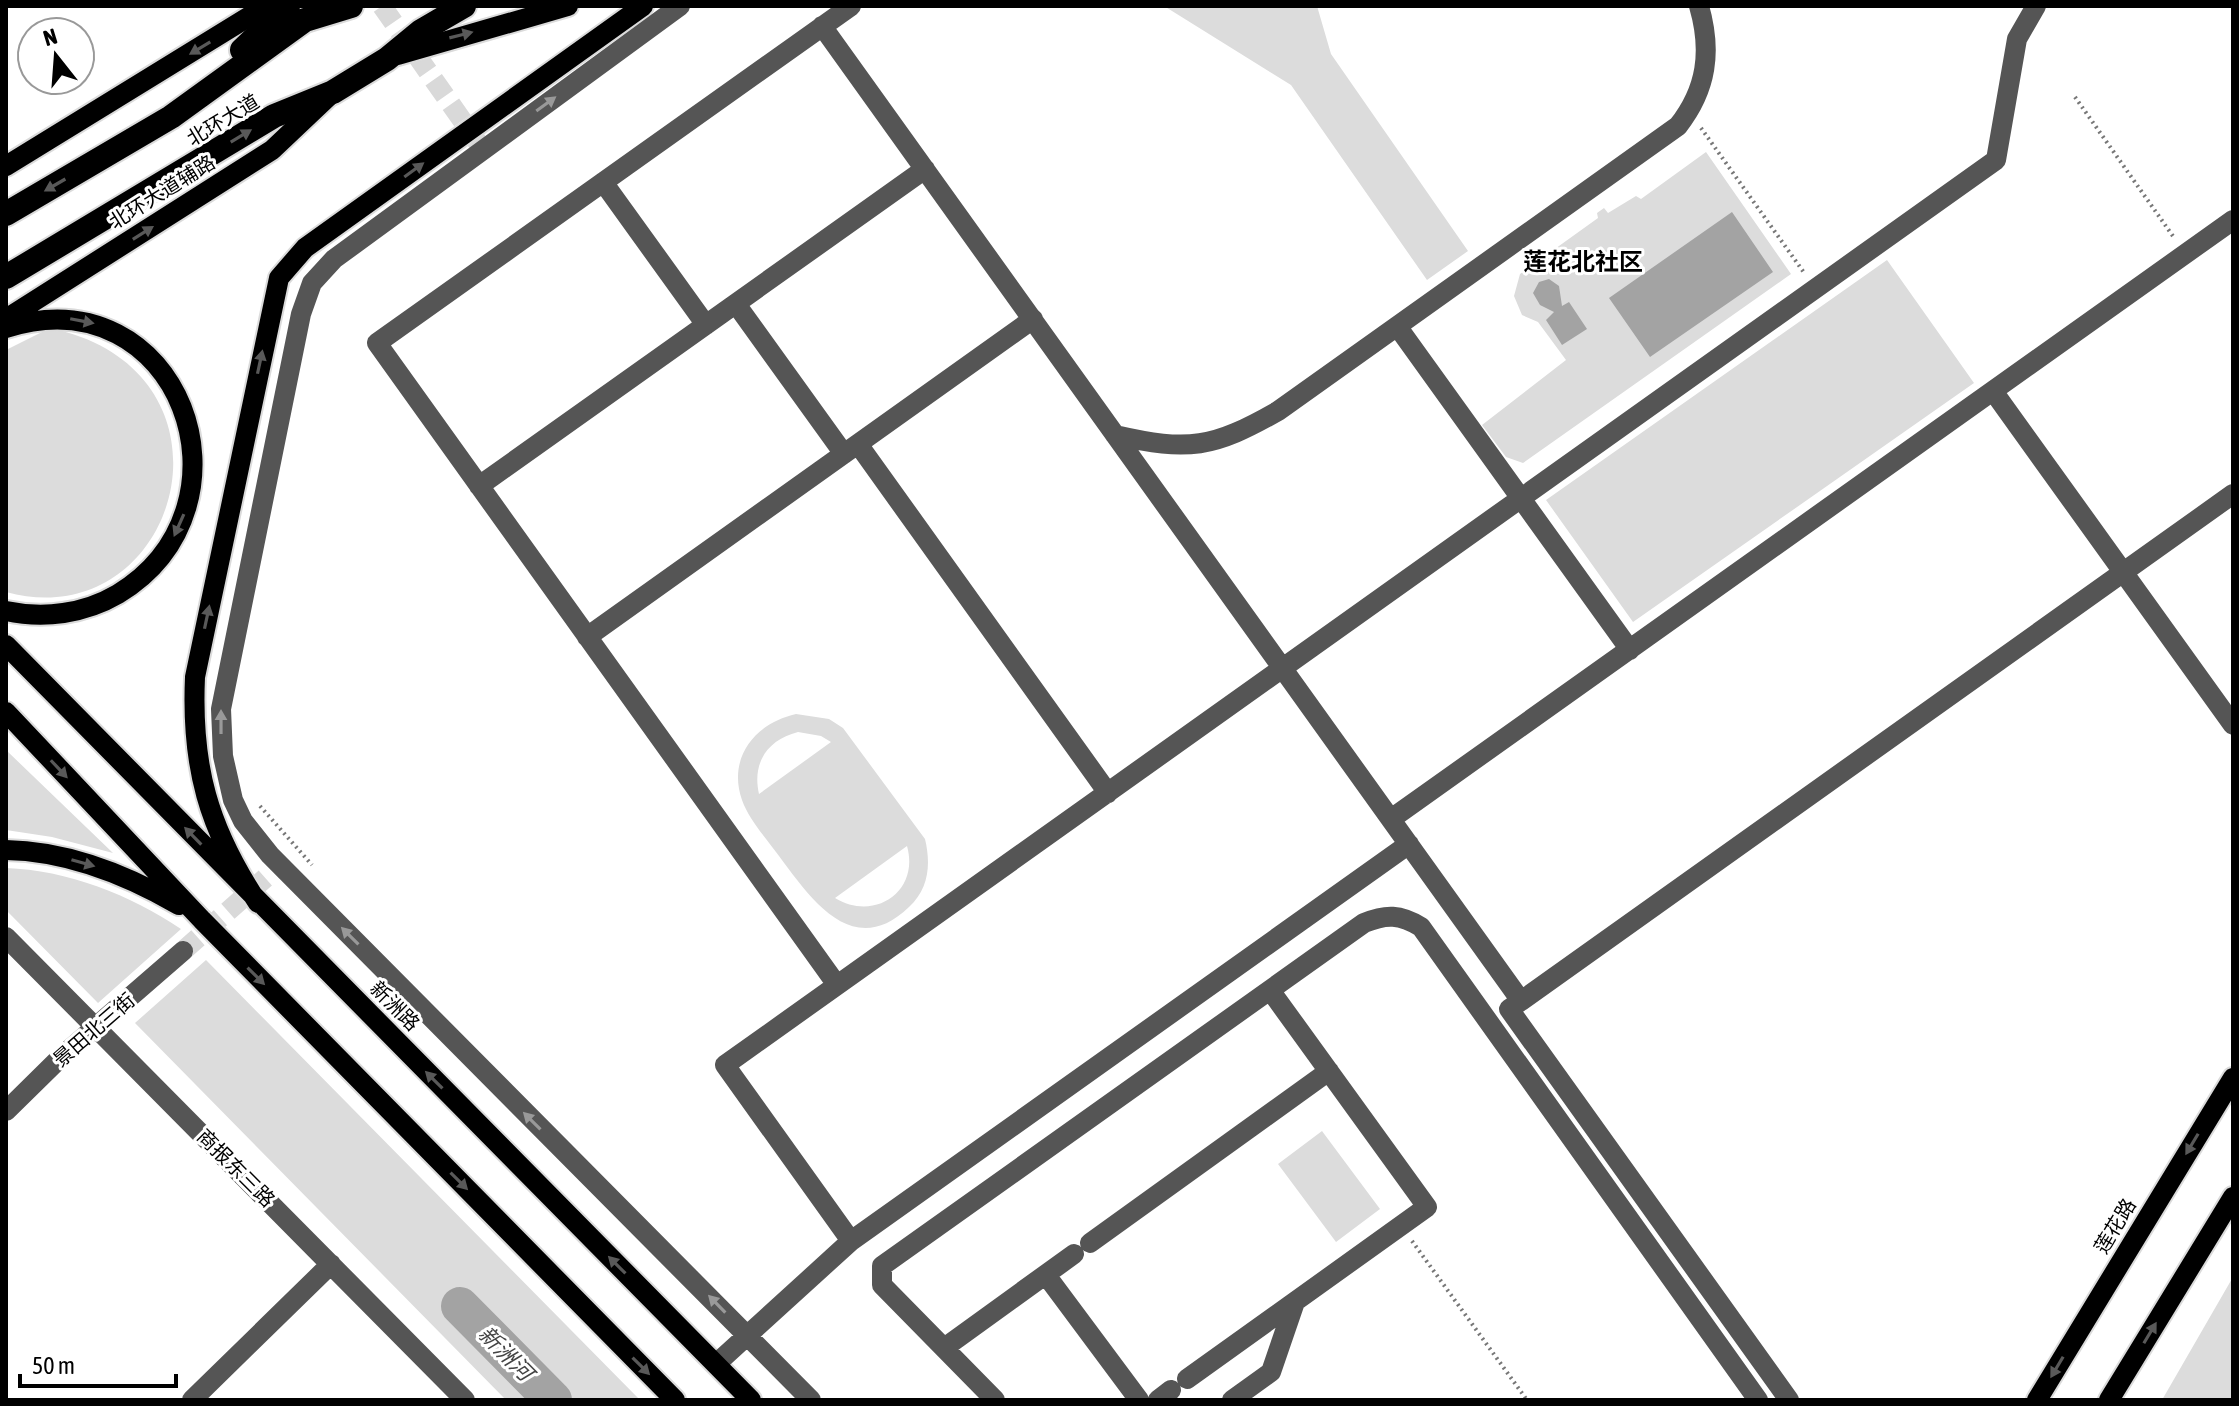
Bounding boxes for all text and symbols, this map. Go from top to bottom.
north arrow [16,16,96,96]
text: N [40,23,60,51]
one-way arrow [449,28,474,40]
one-way arrow [189,41,211,55]
street label: 北环大道 [183,89,263,150]
one-way arrow [535,97,556,112]
one-way arrow [230,129,252,143]
street label: 北环大道辅路 [105,150,219,233]
one-way arrow [403,163,424,178]
one-way arrow [44,178,66,192]
one-way arrow [132,226,154,240]
district label: 莲花北社区 [1523,248,1643,275]
one-way arrow [70,315,95,328]
one-way arrow [254,349,267,374]
one-way arrow [172,514,186,537]
one-way arrow [201,604,214,629]
one-way arrow [215,709,227,734]
one-way arrow [50,759,68,778]
one-way arrow [184,827,203,846]
one-way arrow [71,857,95,870]
one-way arrow [341,927,360,946]
one-way arrow [247,966,265,985]
street label: 新洲路 [366,976,425,1035]
street label: 景田北三街 [48,988,139,1071]
one-way arrow [426,1071,444,1090]
one-way arrow [524,1112,542,1131]
street label: 商报东三路 [193,1124,280,1211]
one-way arrow [2186,1133,2200,1155]
one-way arrow [449,1171,468,1190]
street label: 莲花路 [2089,1194,2140,1257]
one-way arrow [609,1256,627,1275]
one-way arrow [708,1295,727,1314]
water label: 新洲河 [473,1320,541,1388]
one-way arrow [2143,1322,2157,1344]
scale bar [20,1338,176,1388]
text: 50 m [32,1352,75,1379]
one-way arrow [631,1356,650,1375]
one-way arrow [2050,1356,2065,1377]

